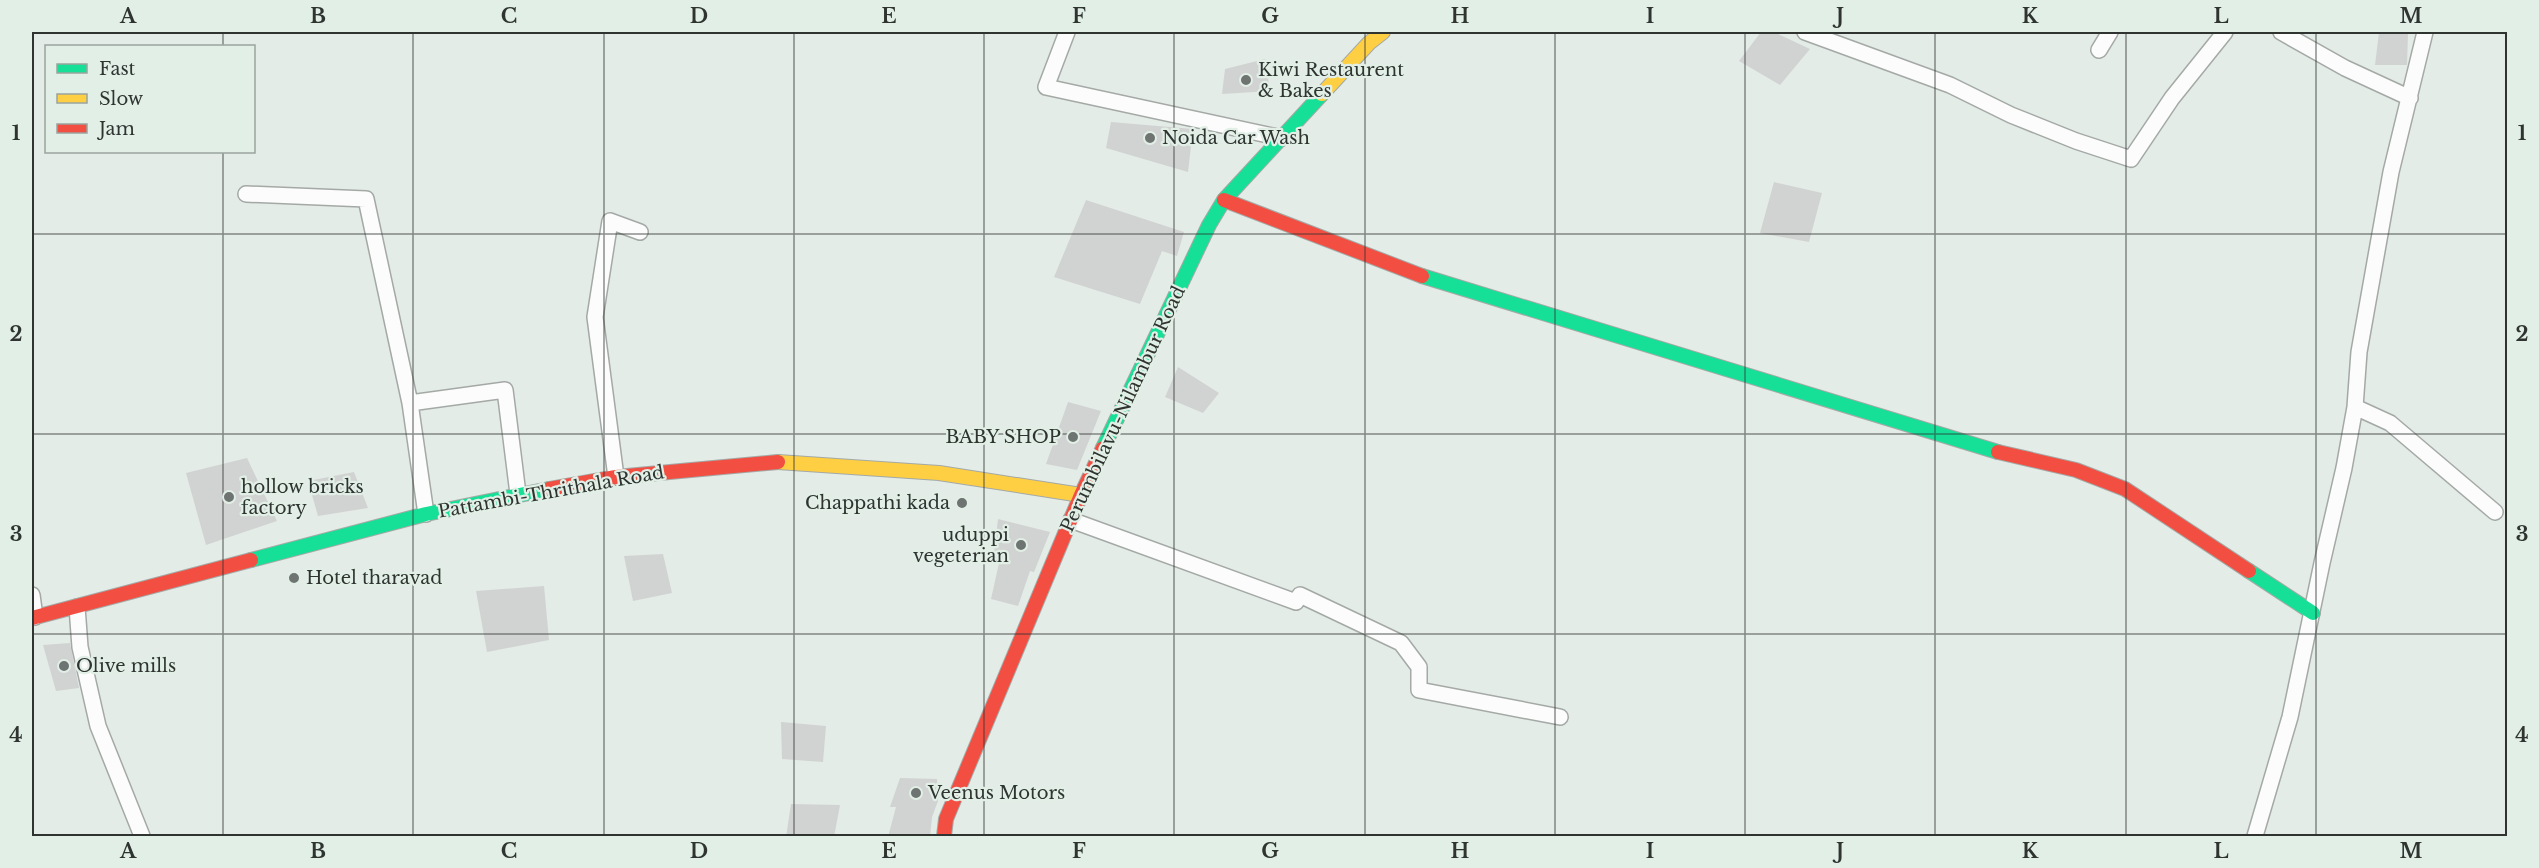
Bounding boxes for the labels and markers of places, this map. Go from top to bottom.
place label: Kiwi Restaurent & Bakes [1258,59,1404,102]
marker: Kiwi Restaurent & Bakes [1239,73,1253,87]
place label: Noida Car Wash [1162,127,1310,149]
marker: Noida Car Wash [1143,131,1157,145]
place label: BABY SHOP [945,426,1061,448]
marker: BABY SHOP [1066,430,1080,444]
place label: hollow bricks factory [241,476,364,519]
marker: hollow bricks factory [222,490,236,504]
place label: Chappathi kada [805,492,950,514]
marker: Chappathi kada [955,496,969,510]
place label: uduppi vegeterian [913,524,1009,567]
marker: uduppi vegeterian [1014,538,1028,552]
place label: Hotel tharavad [306,567,442,589]
marker: Hotel tharavad [287,571,301,585]
place label: Olive mills [76,655,176,677]
marker: Olive mills [57,659,71,673]
place label: Veenus Motors [927,782,1065,804]
marker: Veenus Motors [909,786,923,800]

